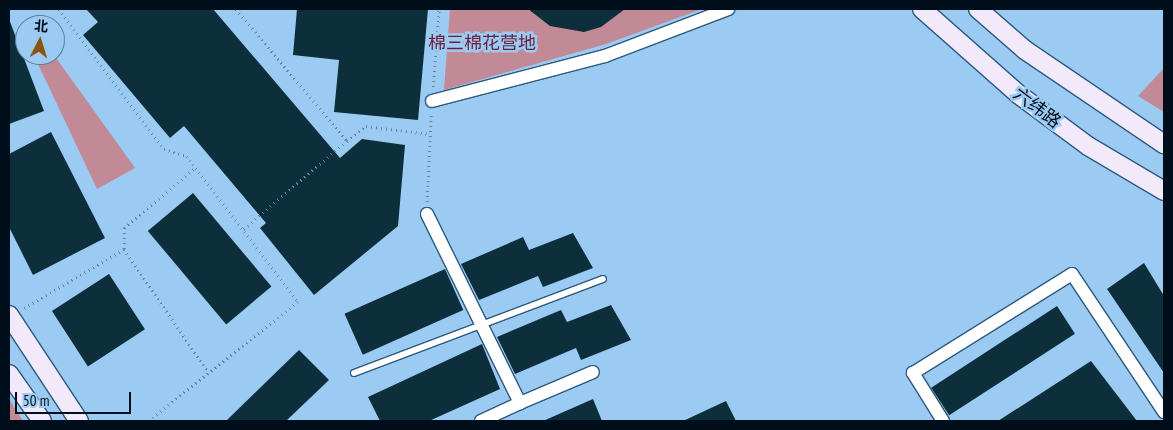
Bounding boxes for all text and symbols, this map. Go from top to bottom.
north arrow [15,15,65,65]
text: 北 [33,16,49,36]
park label: 棉三棉花营地 [428,32,536,54]
street label: 六纬路 [1009,83,1065,133]
scale bar [18,382,134,414]
text: 50 m [23,391,49,410]

